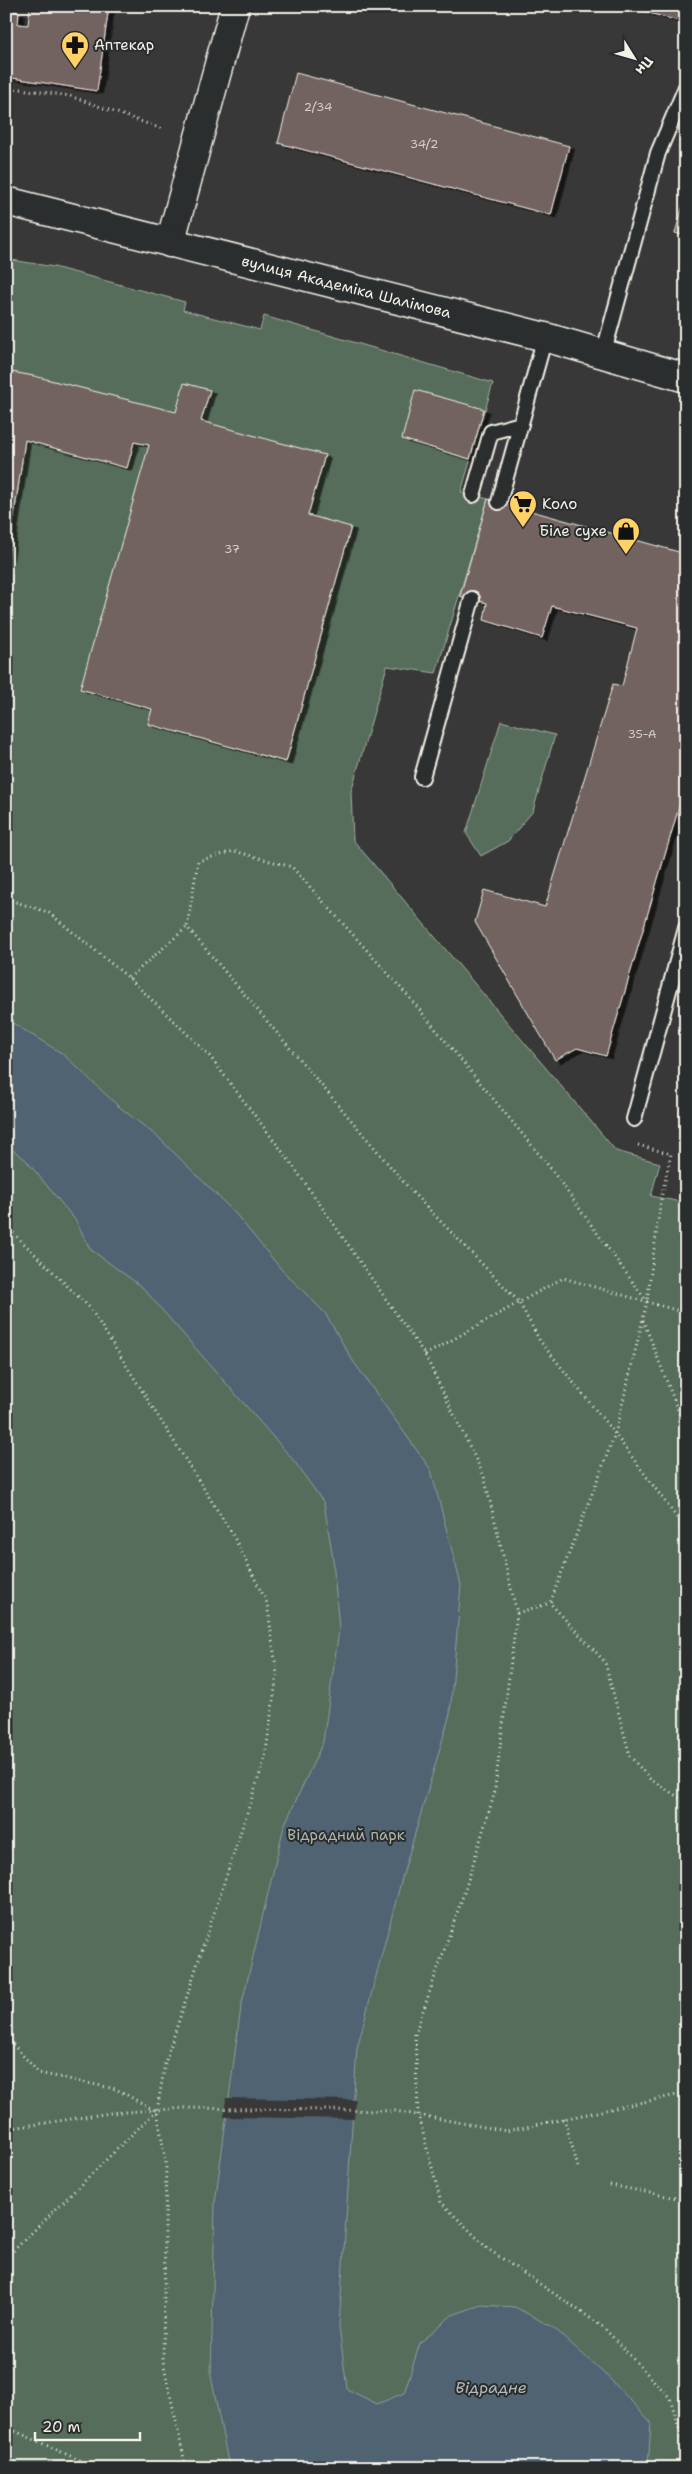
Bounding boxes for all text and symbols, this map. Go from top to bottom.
pharmacy icon: Аптекар [60,30,90,69]
north arrow [610,32,660,82]
place label: Аптекар [94,35,154,55]
text: Пн [632,53,657,79]
house number: 2/34 [304,99,332,115]
house number: 34/2 [410,136,438,152]
street label: вулиця Академіка Шалімова [239,251,454,323]
supermarket icon: Коло [508,489,538,528]
place label: Коло [542,494,577,514]
shop icon: Біле сухе [611,516,641,555]
place label: Біле сухе [539,521,607,541]
house number: 37 [224,541,240,557]
house number: 35-А [627,726,657,742]
park label: Відрадний парк [287,1825,405,1845]
water label: Відрадне [455,2377,527,2398]
scale bar [35,2409,140,2441]
text: 20 m [42,2417,81,2437]

